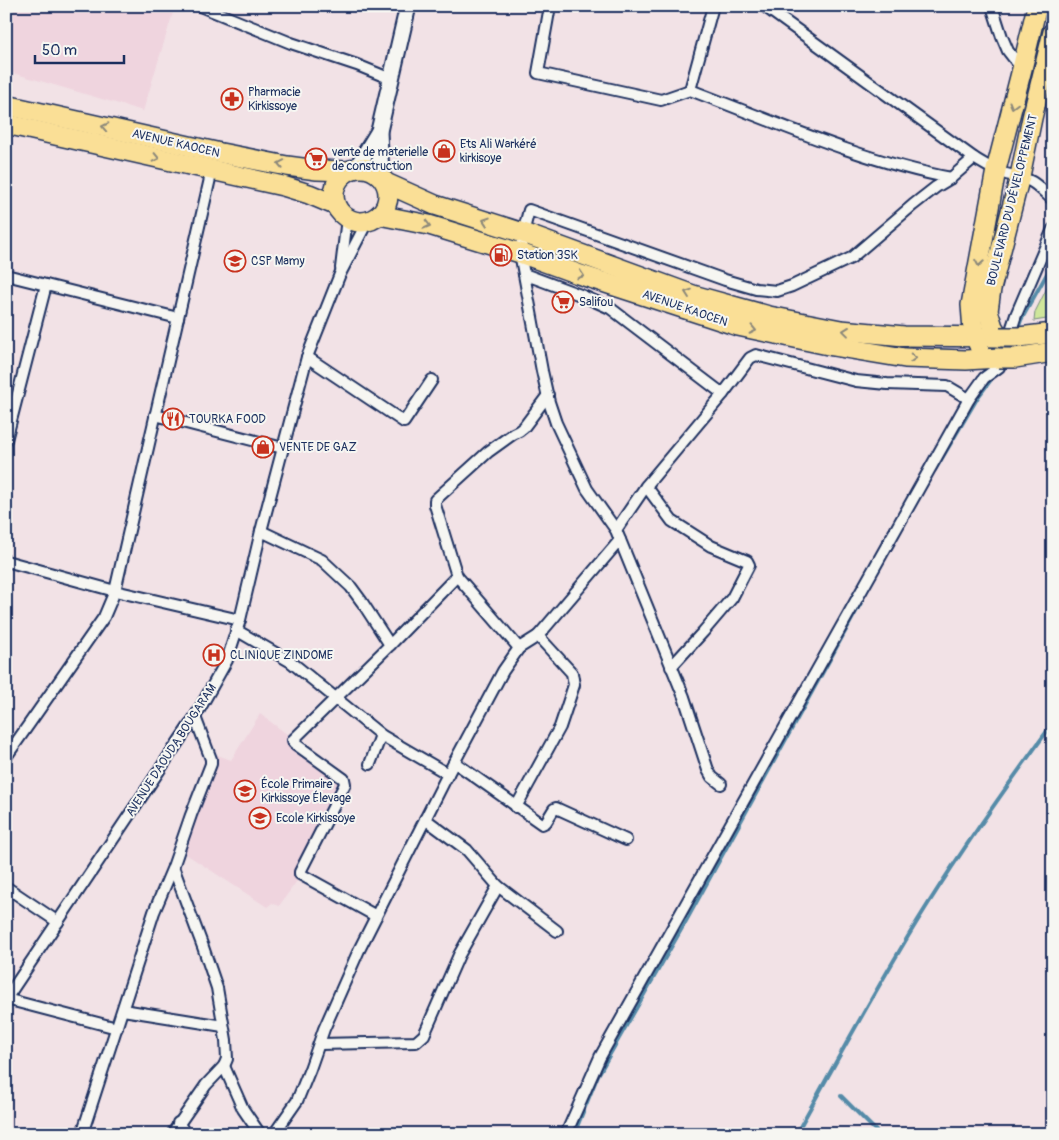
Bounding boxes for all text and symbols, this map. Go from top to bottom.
scale bar [35,32,124,64]
text: 50 m [42,41,77,60]
place label: Pharmacie Kirkissoye [248,85,301,114]
pharmacy icon: Pharmacie Kirkissoye [220,87,244,111]
one-way arrow [1008,100,1019,109]
street label: BOULEVARD DU DÉVELOPPEMENT [983,112,1041,287]
one-way arrow [101,122,110,133]
street label: AVENUE KAOCEN [131,126,221,161]
place label: Ets Ali Warkéré kirkisoye [460,137,537,166]
shop icon: Ets Ali Warkéré kirkisoye [432,139,456,163]
place label: vente de materielle de construction [331,145,428,174]
supermarket icon: vente de materielle de construction [304,147,328,171]
one-way arrow [152,152,161,162]
one-way arrow [277,160,286,170]
one-way arrow [482,217,491,227]
one-way arrow [422,219,431,230]
fuel station icon: Station 3SK [489,243,513,267]
place label: Station 3SK [517,248,578,263]
school or university icon: CSP Mamy [223,249,247,273]
place label: CSP Mamy [251,254,305,269]
one-way arrow [974,259,984,268]
one-way arrow [577,269,585,279]
street label: AVENUE KAOCEN [640,287,730,330]
one-way arrow [685,289,693,299]
supermarket icon: Salifou [551,290,575,314]
place label: Salifou [579,295,613,310]
one-way arrow [748,324,757,334]
one-way arrow [842,326,850,337]
one-way arrow [909,353,917,363]
restaurant icon: TOURKA FOOD [161,407,185,431]
place label: TOURKA FOOD [189,412,266,427]
shop icon: VENTE DE GAZ [251,435,275,459]
place label: VENTE DE GAZ [279,440,357,455]
hospital icon: CLINIQUE ZINDOME [202,643,226,667]
place label: CLINIQUE ZINDOME [230,648,333,663]
street label: AVENUE DAOUDA BOUGARAM [123,681,220,819]
place label: École Primaire Kirkissoye Élevage [261,776,351,806]
school or university icon: École Primaire Kirkissoye Élevage [233,779,257,803]
school or university icon: Ecole Kirkissoye [248,806,272,830]
place label: Ecole Kirkissoye [276,811,355,826]

